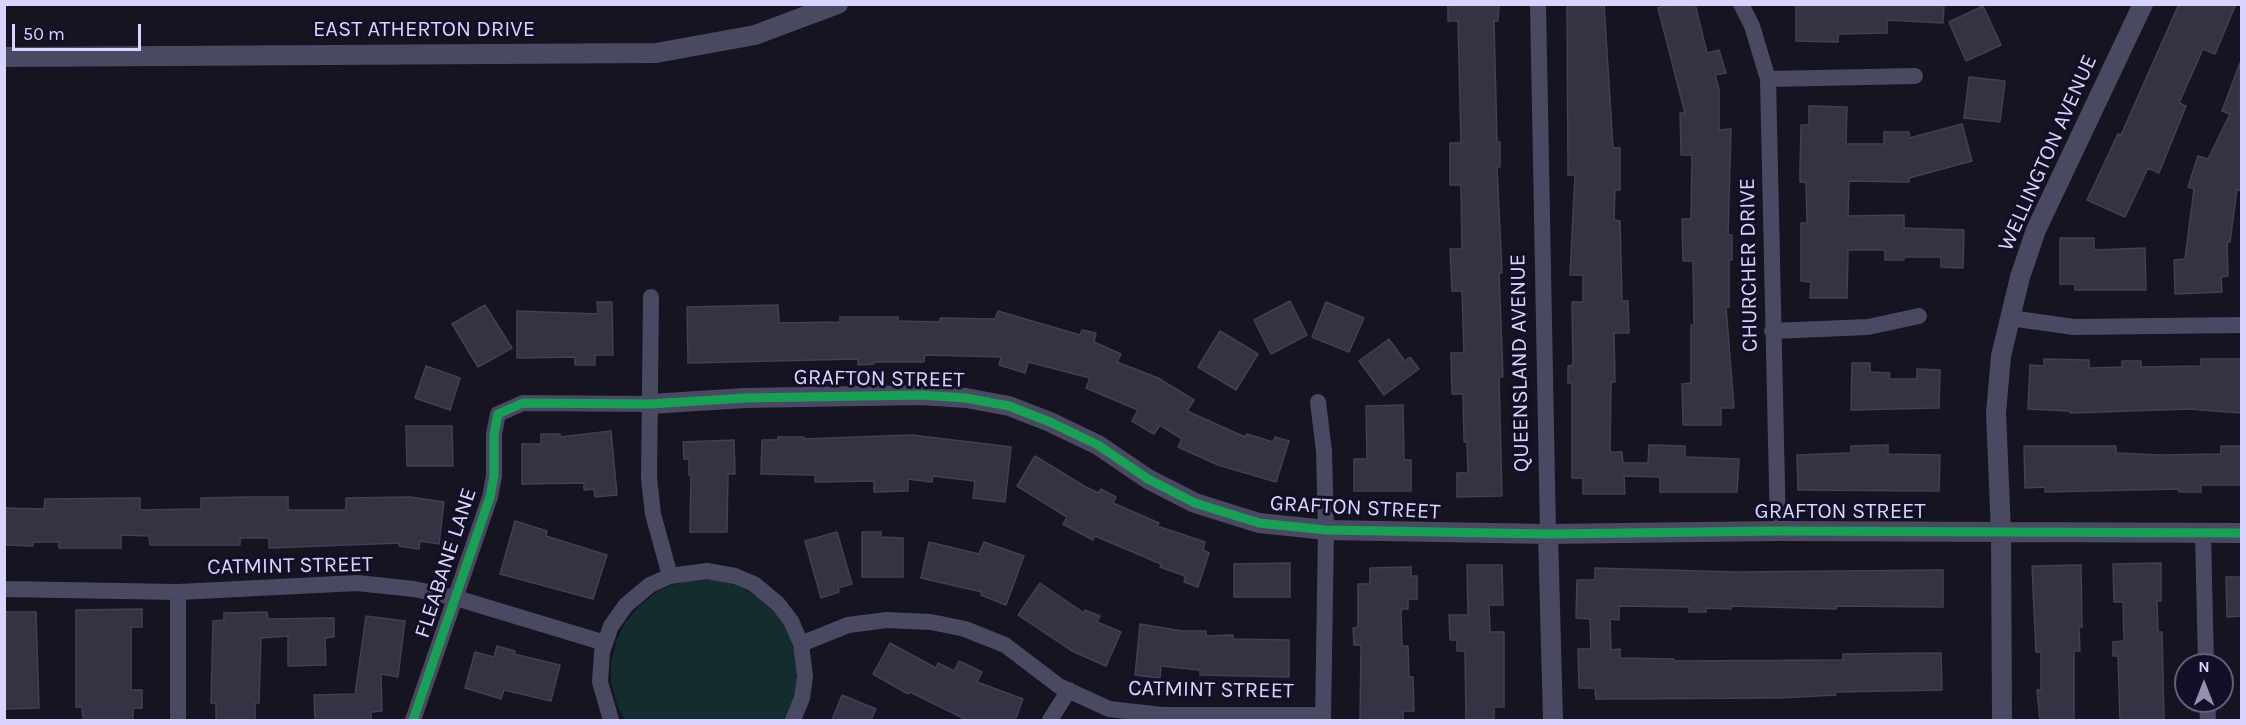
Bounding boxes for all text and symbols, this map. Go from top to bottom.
scale bar [15,12,144,50]
street label: EAST ATHERTON DRIVE [313,17,535,43]
text: 50 m [23,23,65,45]
street label: WELLINGTON AVENUE [1993,51,2103,255]
street label: CHURCHER DRIVE [1734,178,1764,352]
street label: QUEENSLAND AVENUE [1505,254,1535,472]
street label: GRAFTON STREET [793,364,965,394]
street label: FLEABANE LANE [409,485,483,641]
street label: GRAFTON STREET [1269,490,1441,526]
street label: GRAFTON STREET [1755,499,1925,525]
street label: CATMINT STREET [207,551,373,581]
north arrow [2174,653,2234,713]
text: N [2198,657,2210,676]
street label: CATMINT STREET [1128,675,1294,705]

